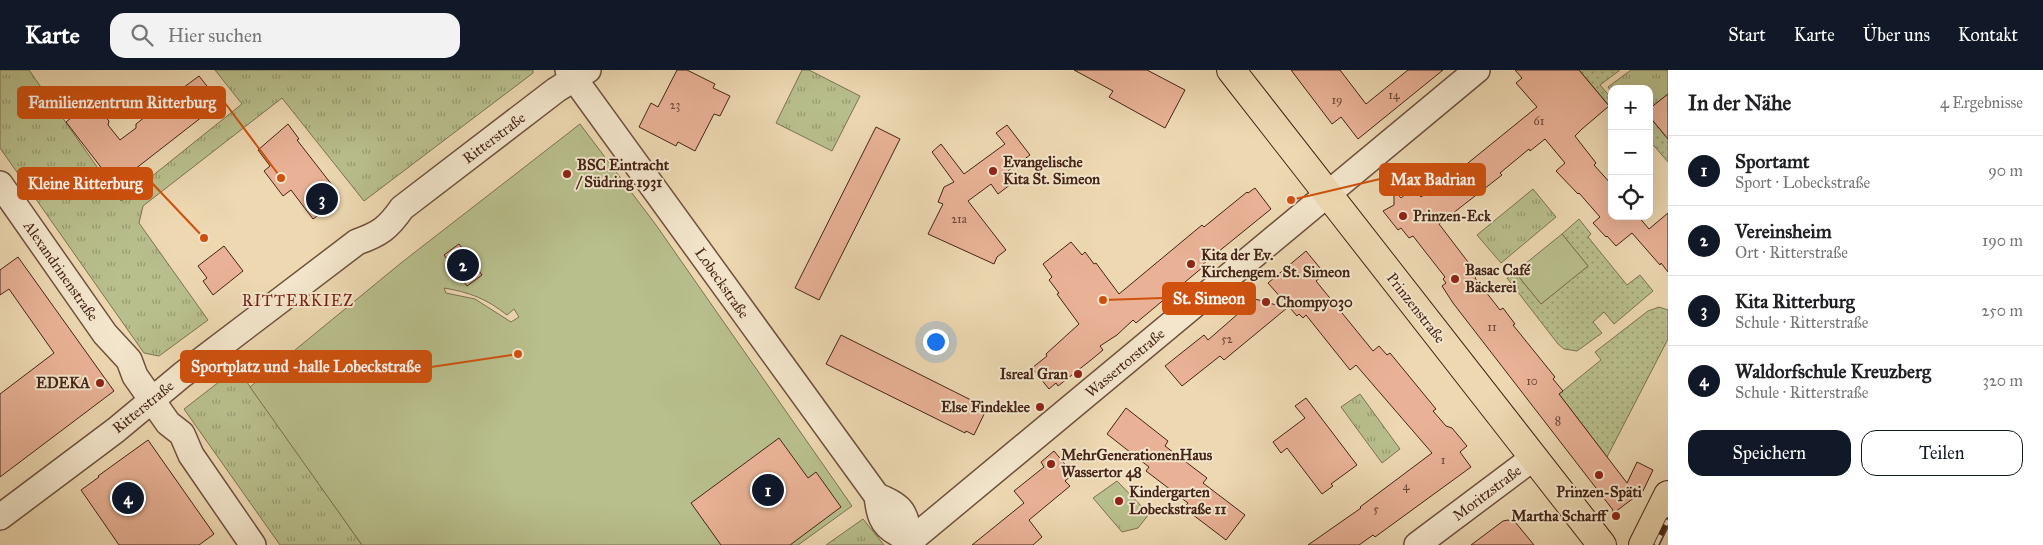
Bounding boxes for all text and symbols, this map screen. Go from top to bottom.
search box [110,13,460,58]
text: Karte [25,20,80,50]
icon: search [128,21,156,49]
text: Hier suchen [168,24,262,47]
text: Start [1728,24,1766,46]
text: Karte [1794,24,1835,46]
text: Über uns [1863,24,1930,46]
text: Kontakt [1958,24,2018,46]
map controls [1608,85,1653,220]
button: + [1608,85,1653,130]
callout: Familienzentrum Ritterburg [18,87,225,118]
house number: 14 [1388,88,1400,102]
text: In der Nähe [1688,90,1791,116]
text: Familienzentrum Ritterburg [28,93,216,113]
house number: 19 [1331,93,1343,107]
text: 4 Ergebnisse [1940,93,2023,112]
house number: 23 [670,98,681,112]
street label: Ritterstraße [459,109,529,167]
house number: 61 [1534,114,1545,128]
button: − [1608,130,1653,175]
text: Sportamt [1735,150,1810,173]
place label: Evangelische Kita St. Simeon [1003,153,1101,188]
place label: BSC Eintracht / Südring 1931 [575,156,670,192]
text: 1 [1701,161,1707,180]
text: 90 m [1988,161,2023,180]
callout: Max Badrian [1380,164,1485,195]
marker: Evangelische Kita St. Simeon [987,165,999,177]
callout: Kleine Ritterburg [18,168,152,199]
marker: BSC Eintracht / Südring 1931 [561,168,573,180]
text: Max Badrian [1391,170,1476,189]
text: Sport · Lobeckstraße [1735,173,1870,192]
text: Kleine Ritterburg [28,174,143,194]
button: locate [1608,175,1653,220]
pin: 3 [306,180,338,218]
place label: Prinzen-Eck [1413,207,1492,225]
marker: Prinzen-Eck [1397,210,1409,222]
house number: 21a [951,212,968,226]
street label: Alexandrinenstraße [19,217,102,324]
text: Vereinsheim [1735,220,1832,243]
text: 2 [1700,231,1708,250]
text: 190 m [1982,231,2023,250]
text: Ort · Ritterstraße [1735,243,1848,262]
street label: Lobeckstraße [691,244,753,322]
pin: 2 [447,246,479,284]
place label: Kita der Ev. Kirchengem. St. Simeon [1201,246,1351,282]
marker: Kita der Ev. Kirchengem. St. Simeon [1185,258,1197,270]
place label: Basac Café Bäckerei [1465,261,1531,296]
street label: Prinzenstraße [1383,269,1449,347]
marker: Basac Café Bäckerei [1449,273,1461,285]
callout: St. Simeon [1163,283,1255,314]
text: St. Simeon [1173,289,1245,308]
text: Kita Ritterburg [1735,290,1855,313]
district label: RITTERKIEZ [242,291,354,310]
place label: Chompy030 [1276,293,1353,312]
marker: Chompy030 [1260,296,1272,308]
text: 3 [1701,301,1707,320]
text: 250 m [1982,301,2023,320]
text: Schule · Ritterstraße [1735,313,1868,332]
house number: 11 [1487,320,1497,334]
street label: Wassertorstraße [1082,325,1168,401]
your location [923,329,949,355]
house number: 52 [1221,332,1233,346]
callout: Sportplatz und -halle Lobeckstraße [181,351,431,382]
text: Sportplatz und -halle Lobeckstraße [191,357,421,377]
text: Waldorfschule Kreuzberg [1735,360,1931,383]
place label: Isreal Gran [1000,365,1069,383]
marker: Isreal Gran [1072,368,1084,380]
text: 4 [1700,371,1708,390]
text: 320 m [1983,371,2023,390]
place label: EDEKA [36,374,91,392]
house number: 10 [1526,374,1538,388]
marker: EDEKA [94,377,106,389]
street label: Ritterstraße [109,377,177,437]
text: Schule · Ritterstraße [1735,383,1868,402]
place label: Else Findeklee [941,398,1031,416]
marker: Else Findeklee [1034,401,1046,413]
house number: 8 [1555,414,1561,428]
button: Speichern [1688,430,1851,476]
button: Teilen [1861,430,2023,476]
place label: MehrGenerationenHaus Wassertor 48 [1061,446,1213,482]
house number: 1 [1441,453,1446,467]
marker: MehrGenerationenHaus Wassertor 48 [1045,458,1057,470]
street label: Moritzstraße [1449,461,1525,525]
marker: Prinzen-Späti [1593,469,1605,481]
pin: 1 [752,471,784,509]
pin: 4 [112,479,144,517]
house number: 4 [1403,479,1410,493]
place label: Kindergarten Lobeckstraße 11 [1129,483,1226,518]
place label: Prinzen-Späti [1556,483,1643,502]
marker: Kindergarten Lobeckstraße 11 [1113,495,1125,507]
house number: 5 [1373,502,1379,516]
place label: Martha Scharff [1511,507,1609,525]
marker: Martha Scharff [1610,510,1622,522]

